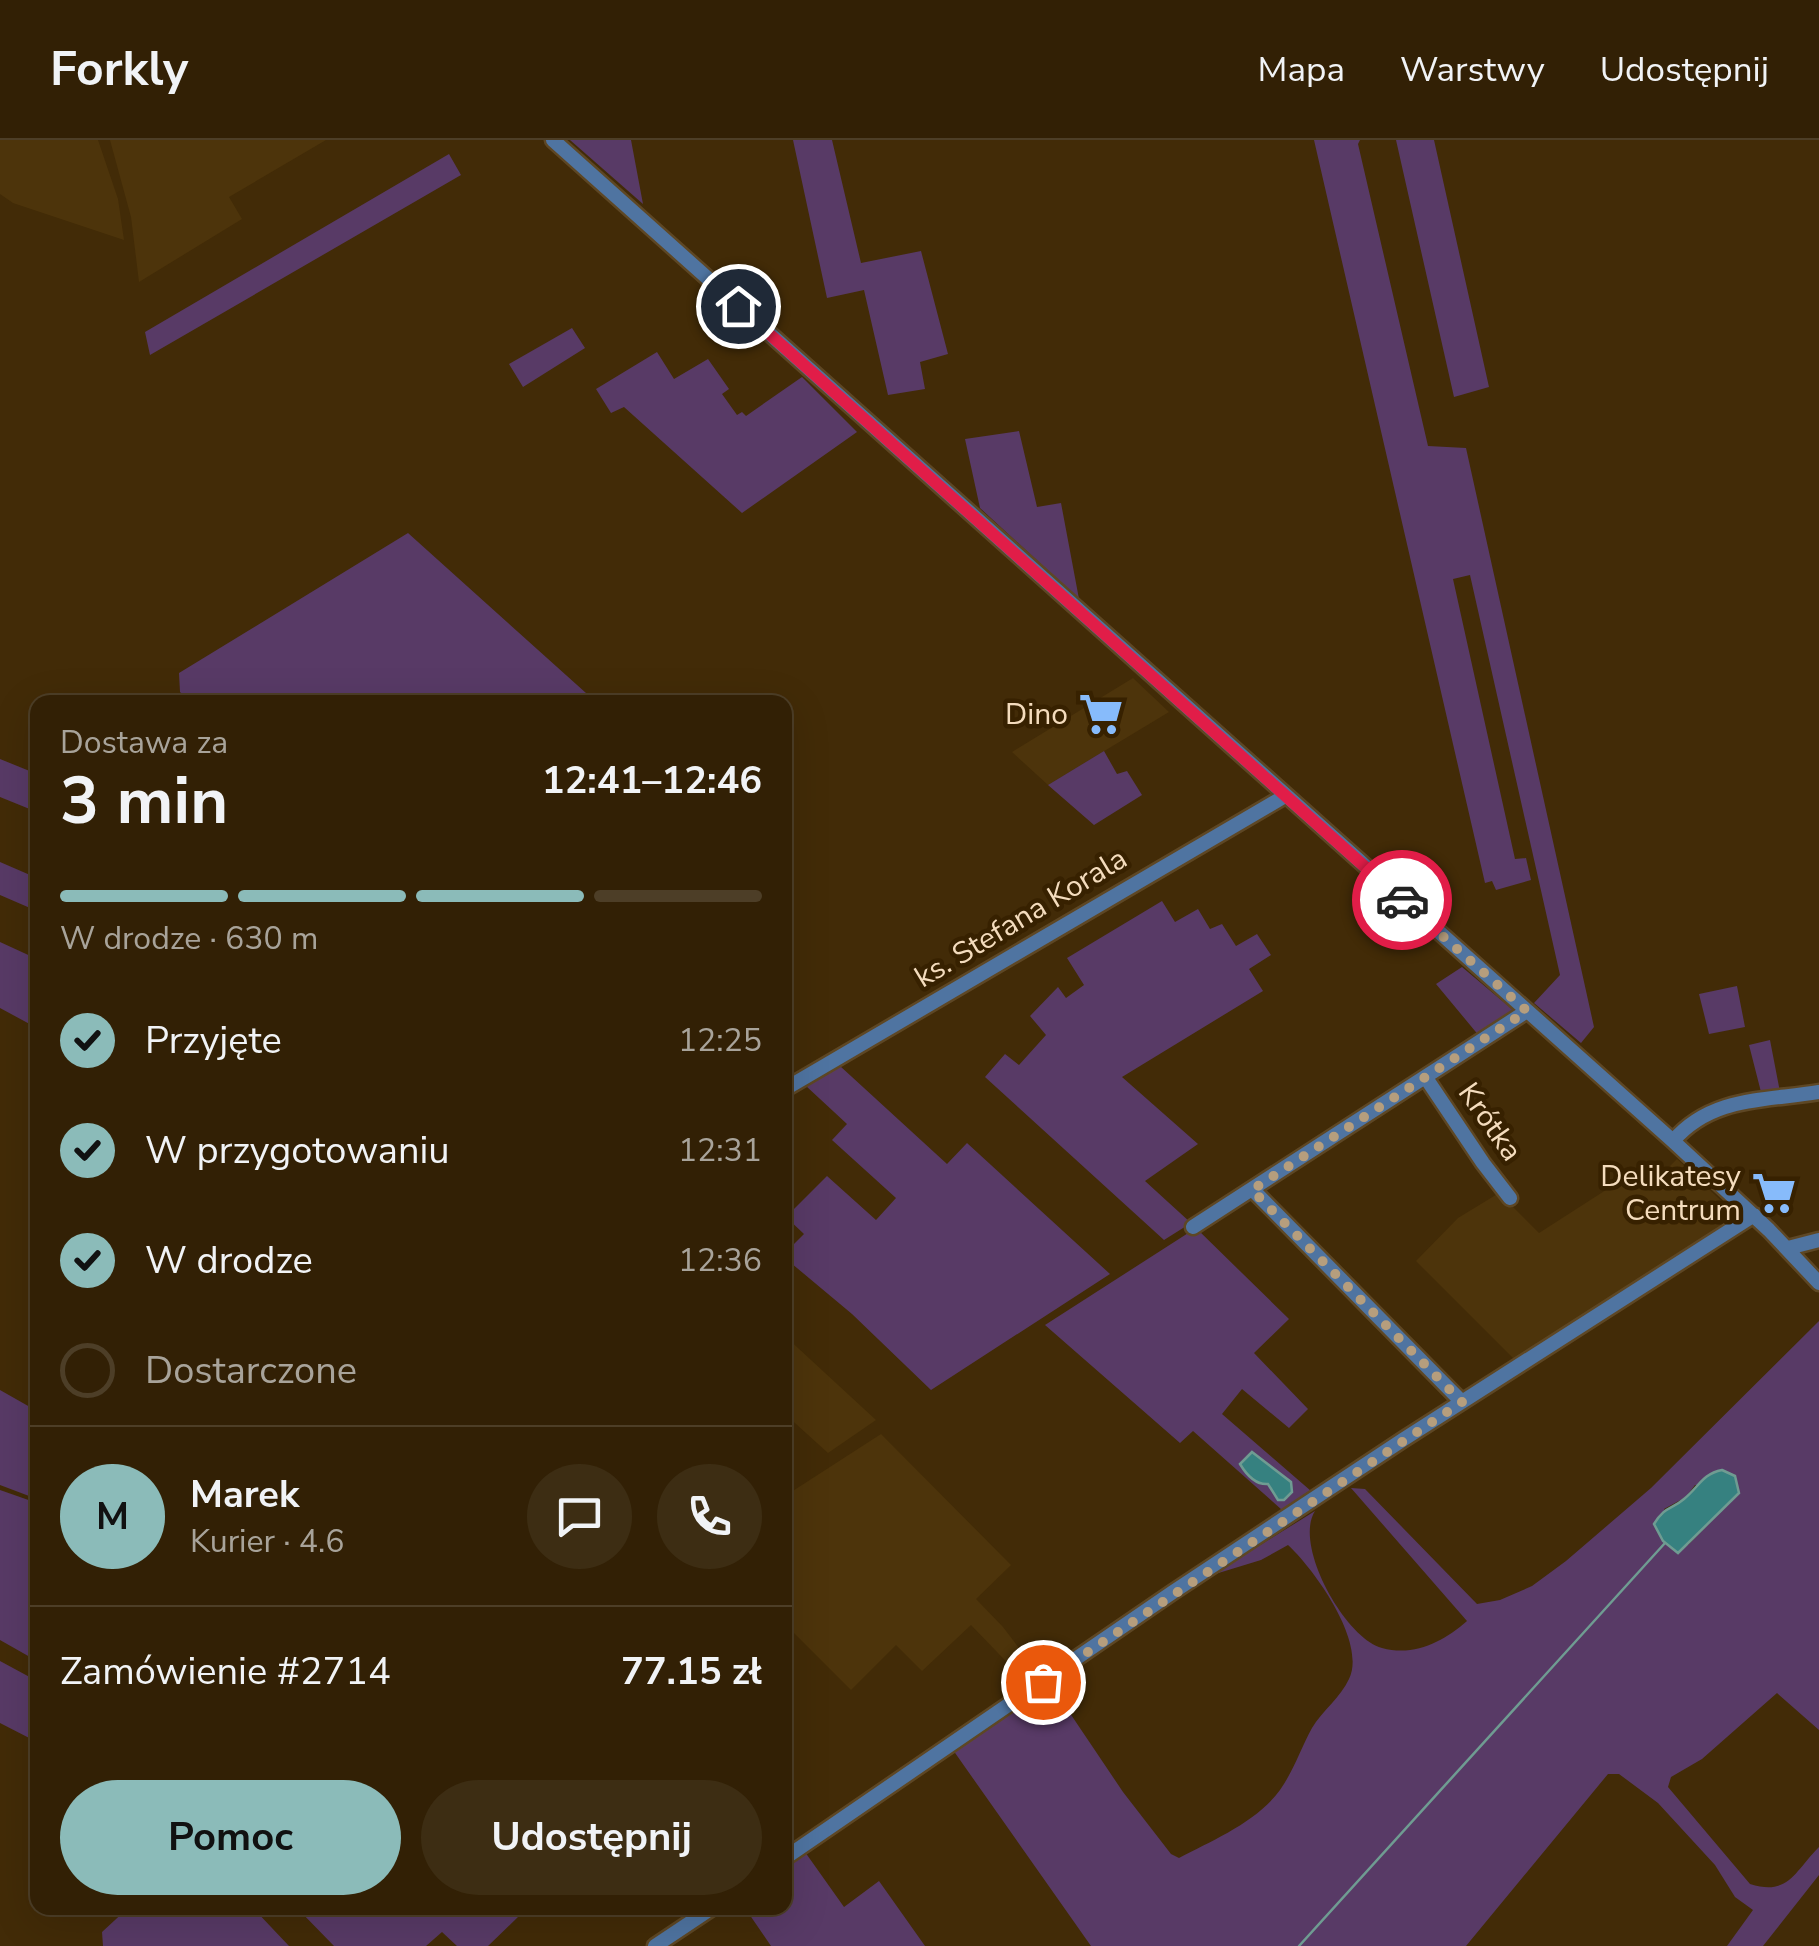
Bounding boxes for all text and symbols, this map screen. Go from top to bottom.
text: Forkly [50,36,188,102]
text: Mapa [1258,46,1345,93]
text: Warstwy [1400,46,1545,93]
text: Udostępnij [1600,46,1769,93]
pin [696,264,781,349]
icon: home [711,279,766,334]
supermarket icon: Dino [1077,690,1125,738]
place label: Dino [1005,694,1068,735]
text: Dostawa za [60,721,228,764]
text: 12:41–12:46 [542,755,762,806]
text: 3 min [60,757,228,846]
street label: ks. Stefana Korala [907,838,1135,998]
courier [1352,850,1452,950]
icon: car [1375,873,1430,928]
text: W drodze · 630 m [60,917,318,960]
icon: check [60,1013,115,1068]
text: Przyjęte [145,1015,282,1066]
text: 12:25 [678,1019,762,1062]
street label: Krótka [1448,1075,1532,1169]
icon: check [60,1123,115,1178]
text: W przygotowaniu [145,1125,450,1176]
text: 12:31 [678,1129,762,1172]
place label: Delikatesy Centrum [1600,1156,1742,1231]
supermarket icon: Delikatesy Centrum [1750,1169,1798,1217]
icon: check [60,1233,115,1288]
text: W drodze [145,1235,313,1286]
text: 12:36 [678,1239,762,1282]
text: Dostarczone [145,1345,357,1396]
button: chat [527,1464,632,1569]
button: phone [657,1464,762,1569]
text: Marek [190,1469,299,1520]
text: M [96,1491,129,1542]
text: Kurier · 4.6 [190,1520,344,1563]
pin [1001,1640,1086,1725]
text: Zamówienie #2714 [60,1646,391,1697]
text: 77.15 zł [621,1646,762,1697]
icon: bag [1016,1655,1071,1710]
button: Pomoc [60,1780,401,1895]
button: Udostępnij [421,1780,762,1895]

